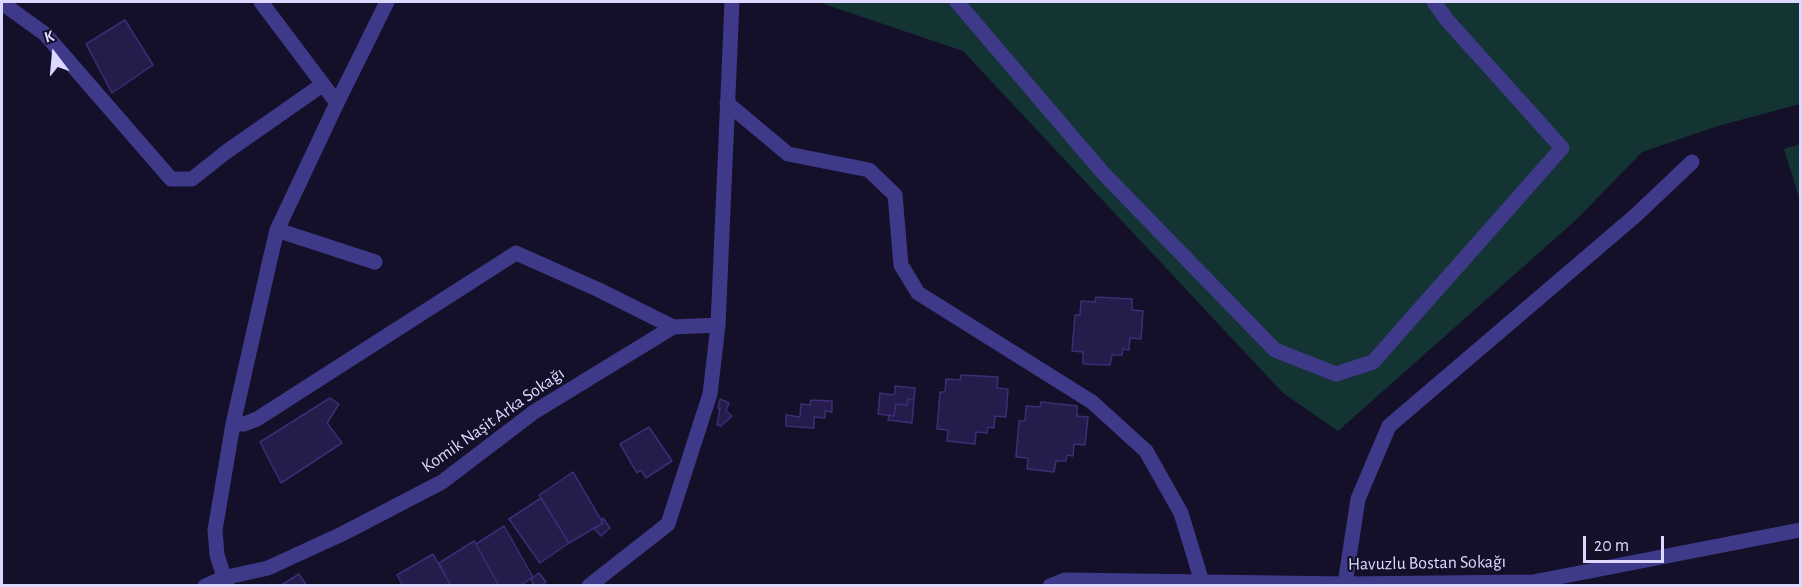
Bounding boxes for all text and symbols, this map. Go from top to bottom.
north arrow [24,24,84,84]
text: K [42,28,56,46]
street label: Komik Naşit Arka Sokağı [417,363,569,477]
scale bar [1586,524,1667,562]
text: 20 m [1594,537,1629,555]
street label: Havuzlu Bostan Sokağı [1348,551,1506,575]

